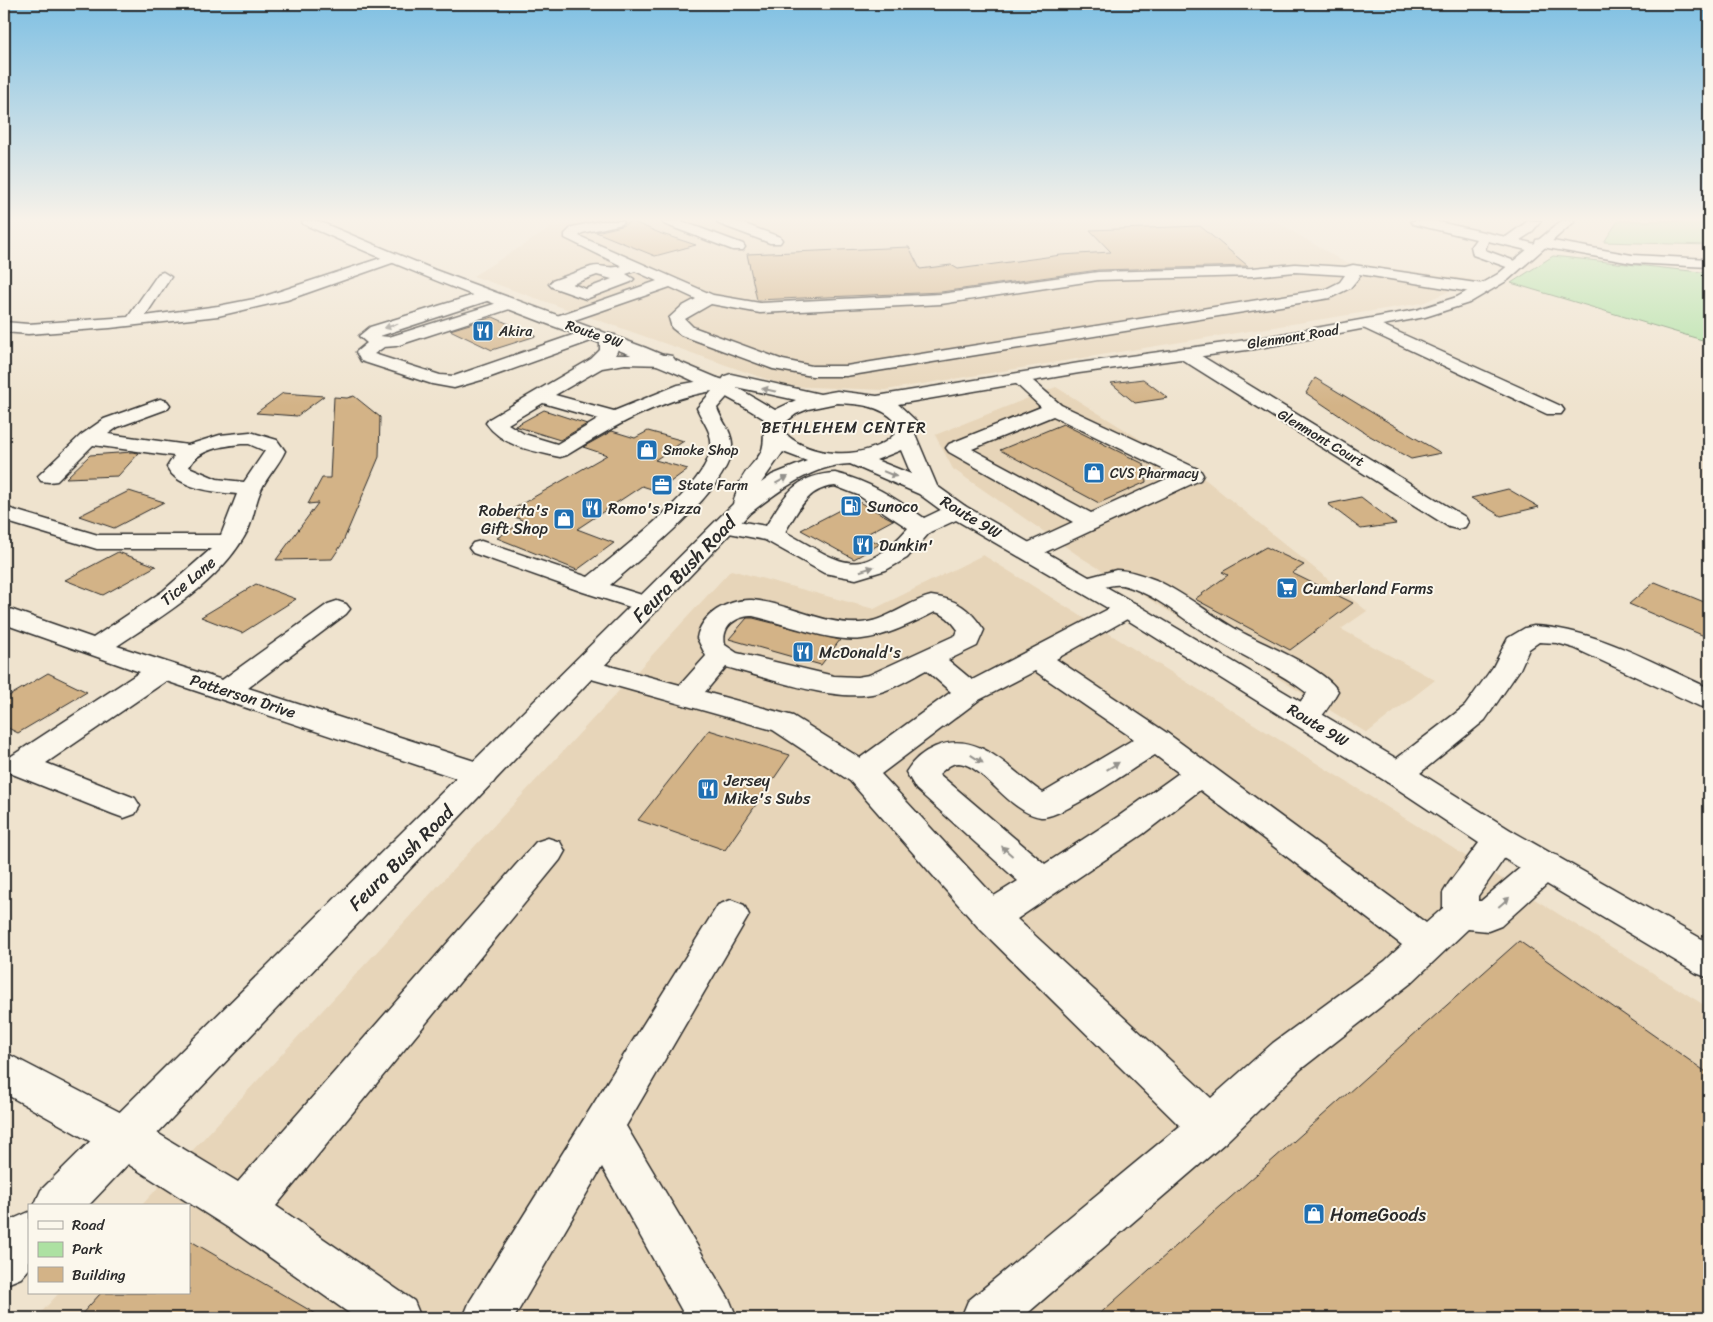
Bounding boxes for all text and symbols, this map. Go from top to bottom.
street label: Route 9W [562,313,626,355]
street label: Glenmont Road [1245,317,1342,357]
restaurant icon: Akira [471,319,495,343]
place label: Akira [498,319,533,344]
one-way arrow [383,322,398,330]
one-way arrow [761,386,776,394]
street label: Glenmont Court [1273,402,1369,474]
district label: BETHLEHEM CENTER [761,413,927,442]
shop icon: Smoke Shop [635,438,659,462]
place label: Smoke Shop [663,438,739,463]
shop icon: CVS Pharmacy [1082,461,1106,485]
place label: CVS Pharmacy [1110,461,1200,486]
one-way arrow [883,470,897,478]
office icon: State Farm [650,473,674,497]
place label: State Farm [678,473,748,498]
one-way arrow [774,476,789,484]
street label: Route 9W [935,487,1008,547]
place label: Sunoco [867,492,918,521]
place label: Romo's Pizza [608,494,701,523]
fuel station icon: Sunoco [839,494,863,518]
place label: Roberta's Gift Shop [479,496,549,543]
restaurant icon: Romo's Pizza [580,496,604,520]
street label: Feura Bush Road [624,506,746,630]
shop icon: Roberta's Gift Shop [552,507,576,531]
place label: Dunkin' [879,531,933,560]
restaurant icon: Dunkin' [851,533,875,557]
street label: Tice Lane [153,549,223,613]
one-way arrow [860,564,875,572]
place label: Cumberland Farms [1303,574,1434,603]
supermarket icon: Cumberland Farms [1275,576,1299,600]
place label: McDonald's [819,638,901,667]
restaurant icon: McDonald's [791,640,815,664]
street label: Patterson Drive [186,665,300,727]
street label: Route 9W [1282,695,1355,755]
one-way arrow [970,754,983,763]
one-way arrow [1107,761,1120,770]
place label: Jersey Mike's Subs [723,766,811,813]
restaurant icon: Jersey Mike's Subs [696,777,720,801]
street label: Feura Bush Road [340,796,463,919]
one-way arrow [1001,846,1014,857]
one-way arrow [1497,896,1509,908]
place label: HomeGoods [1330,1198,1426,1231]
shop icon: HomeGoods [1302,1202,1326,1226]
legend [28,1204,190,1294]
text: Road [72,1212,105,1238]
text: Park [72,1236,103,1262]
text: Building [72,1262,126,1288]

